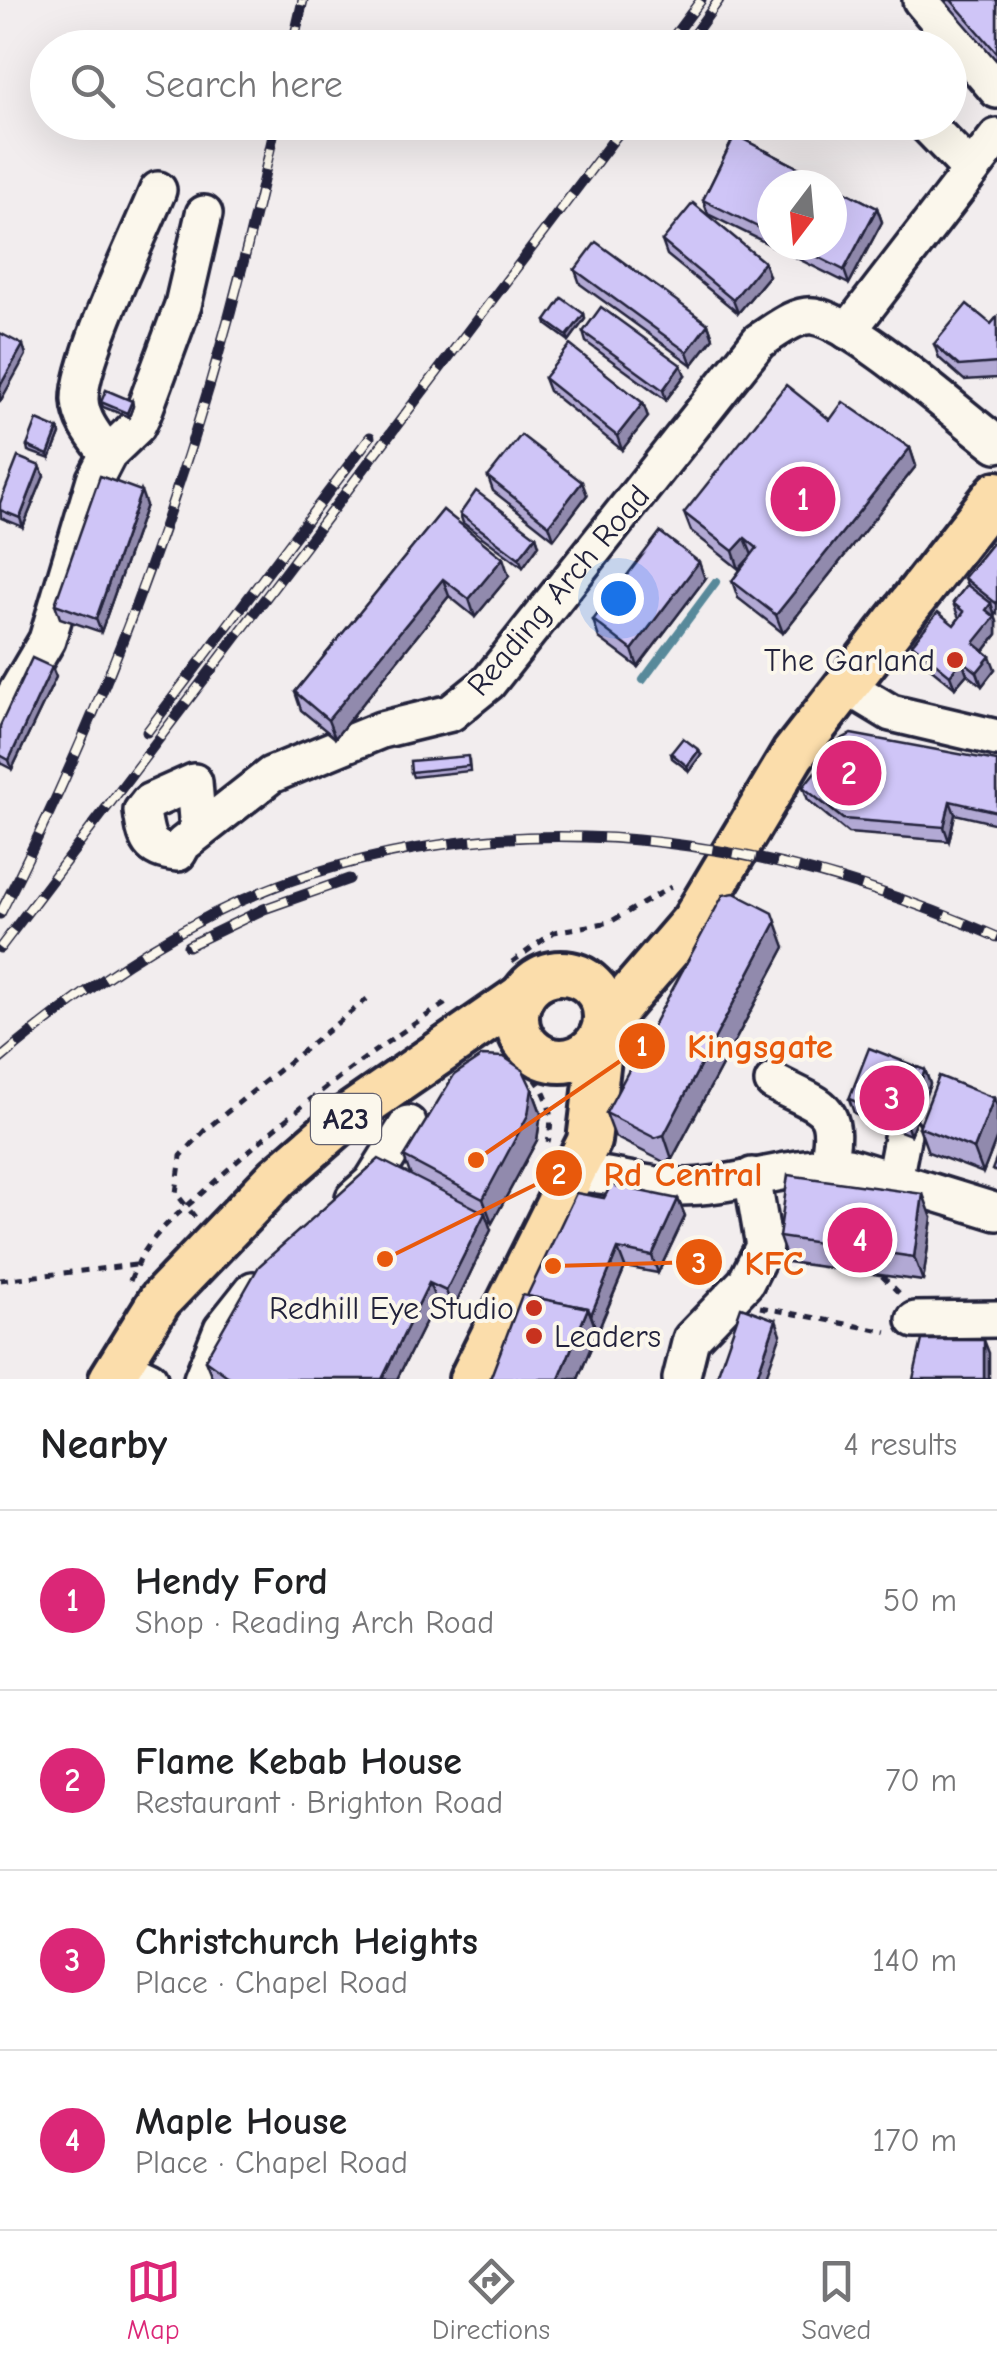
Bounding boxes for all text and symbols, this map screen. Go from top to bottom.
search box [30,30,967,140]
icon: search [65,58,120,113]
text: Search here [145,63,343,107]
north arrow [757,170,847,260]
pin: 1 [770,462,836,536]
street label: Reading Arch Road [460,478,657,703]
your location [593,573,644,624]
place label: The Garland [764,642,935,679]
marker: The Garland [944,649,966,671]
pin: 2 [816,736,882,810]
callout: Kingsgate [617,1013,853,1078]
text: Kingsgate [687,1026,833,1067]
text: 1 [636,1029,648,1064]
pin: 3 [860,1060,924,1136]
road number: A23 [311,1094,381,1144]
callout: Rd Central [534,1141,783,1206]
text: Rd Central [604,1154,762,1195]
text: 2 [552,1157,566,1192]
pin: 4 [828,1202,892,1278]
callout: KFC [674,1230,824,1295]
text: KFC [744,1243,804,1284]
text: 3 [692,1246,706,1281]
place label: Redhill Eye Studio [269,1290,514,1327]
marker: Redhill Eye Studio [523,1297,545,1319]
place label: Leaders [554,1318,661,1355]
marker: Leaders [523,1325,545,1347]
text: Nearby [40,1420,167,1469]
text: 4 results [844,1426,957,1463]
text: Hendy Ford [135,1560,328,1604]
text: 1 [66,1582,79,1619]
text: 50 m [883,1582,957,1619]
text: Shop · Reading Arch Road [135,1604,494,1641]
text: Flame Kebab House [135,1740,462,1784]
text: 2 [65,1762,80,1799]
text: 70 m [885,1762,957,1799]
text: Restaurant · Brighton Road [135,1784,503,1821]
text: Christchurch Heights [135,1920,478,1964]
text: 3 [65,1942,80,1979]
text: 140 m [872,1942,957,1979]
text: Place · Chapel Road [135,1964,408,2001]
text: Maple House [135,2100,347,2144]
text: 4 [65,2122,80,2159]
text: 170 m [873,2122,957,2159]
text: Place · Chapel Road [135,2144,408,2181]
tab: Map [126,2254,181,2346]
tab: Directions [432,2254,550,2346]
tab: Saved [801,2254,871,2346]

